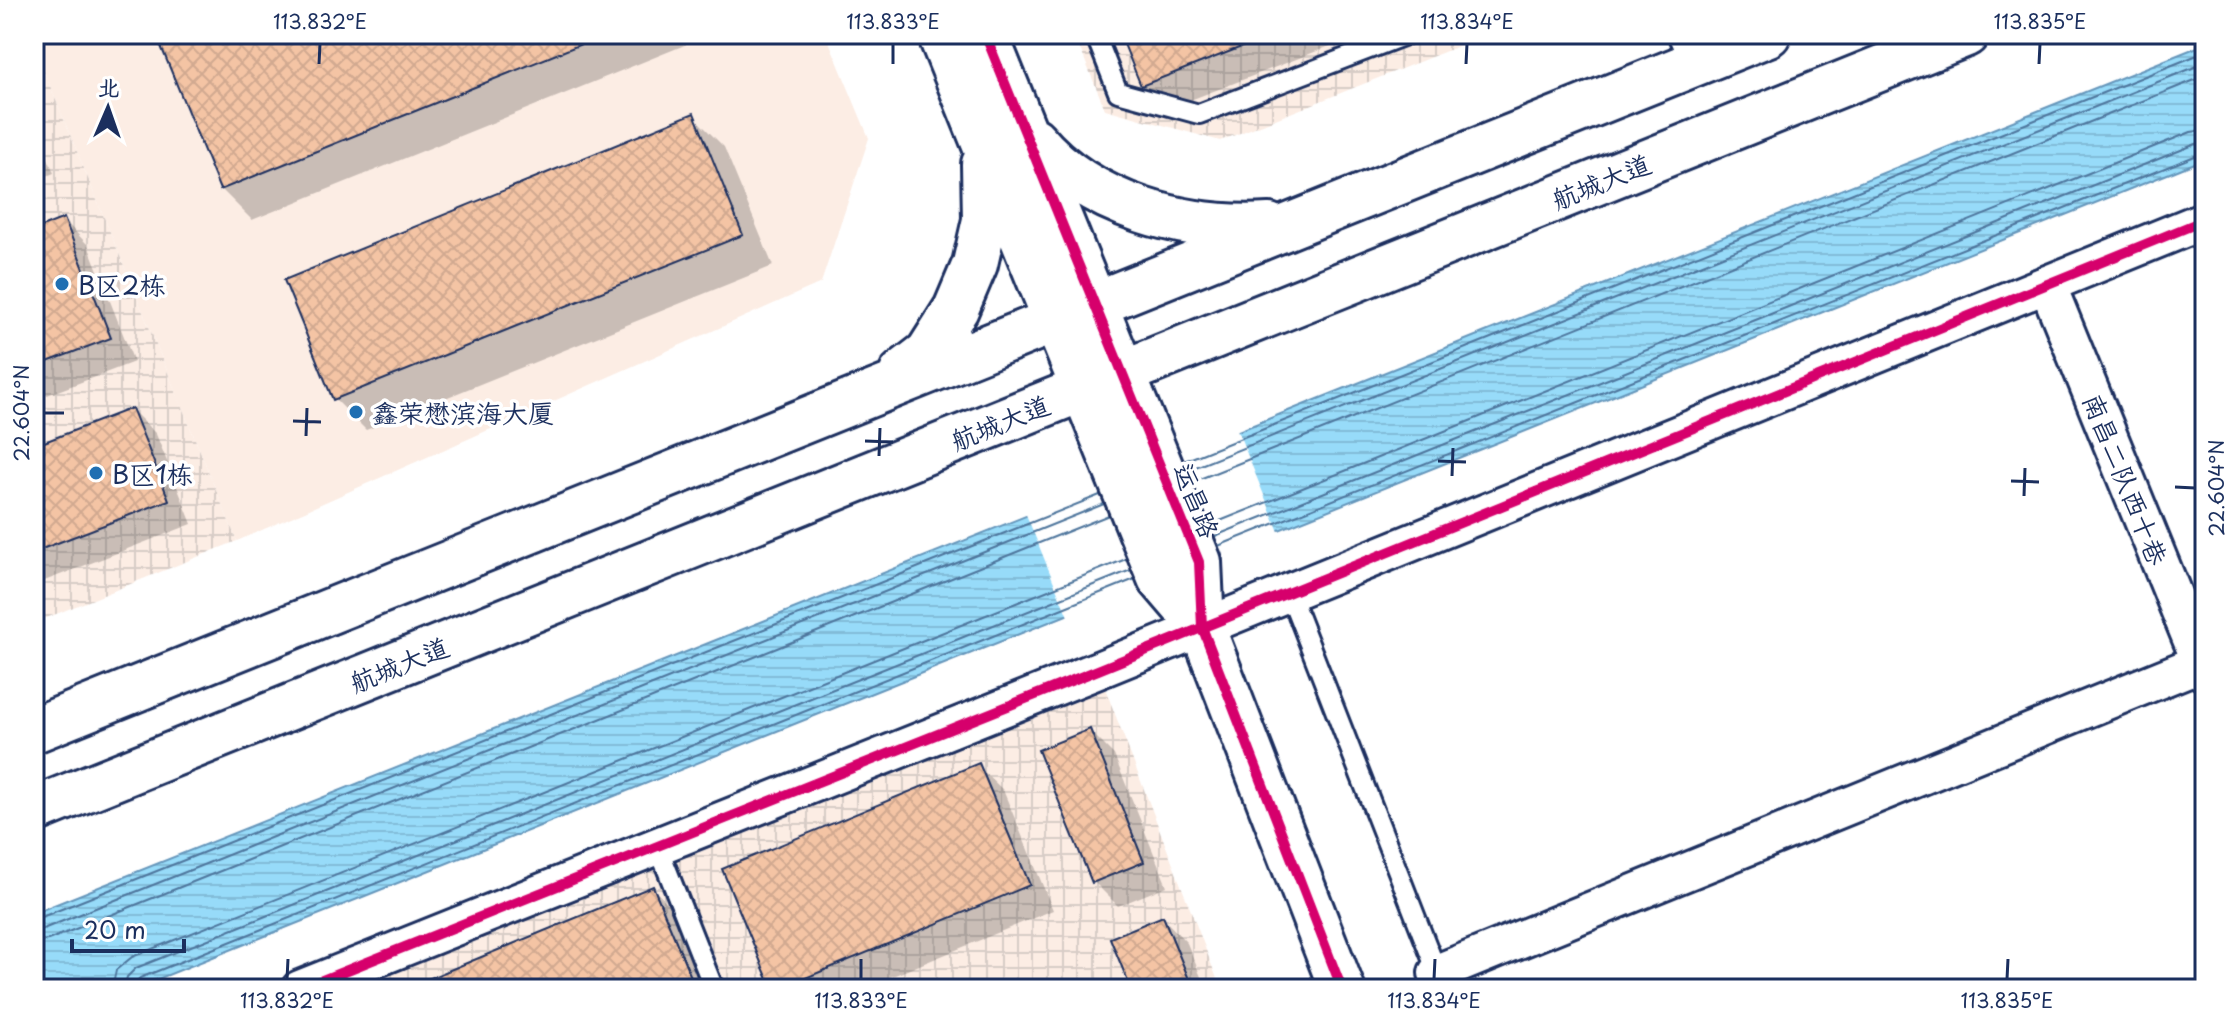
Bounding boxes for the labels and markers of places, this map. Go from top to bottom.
place label: B区2栋 [78,265,166,304]
marker: B区2栋 [53,275,71,293]
place label: 鑫荣懋滨海大厦 [372,393,554,432]
marker: 鑫荣懋滨海大厦 [347,403,365,421]
place label: B区1栋 [112,454,193,493]
marker: B区1栋 [87,464,105,482]

